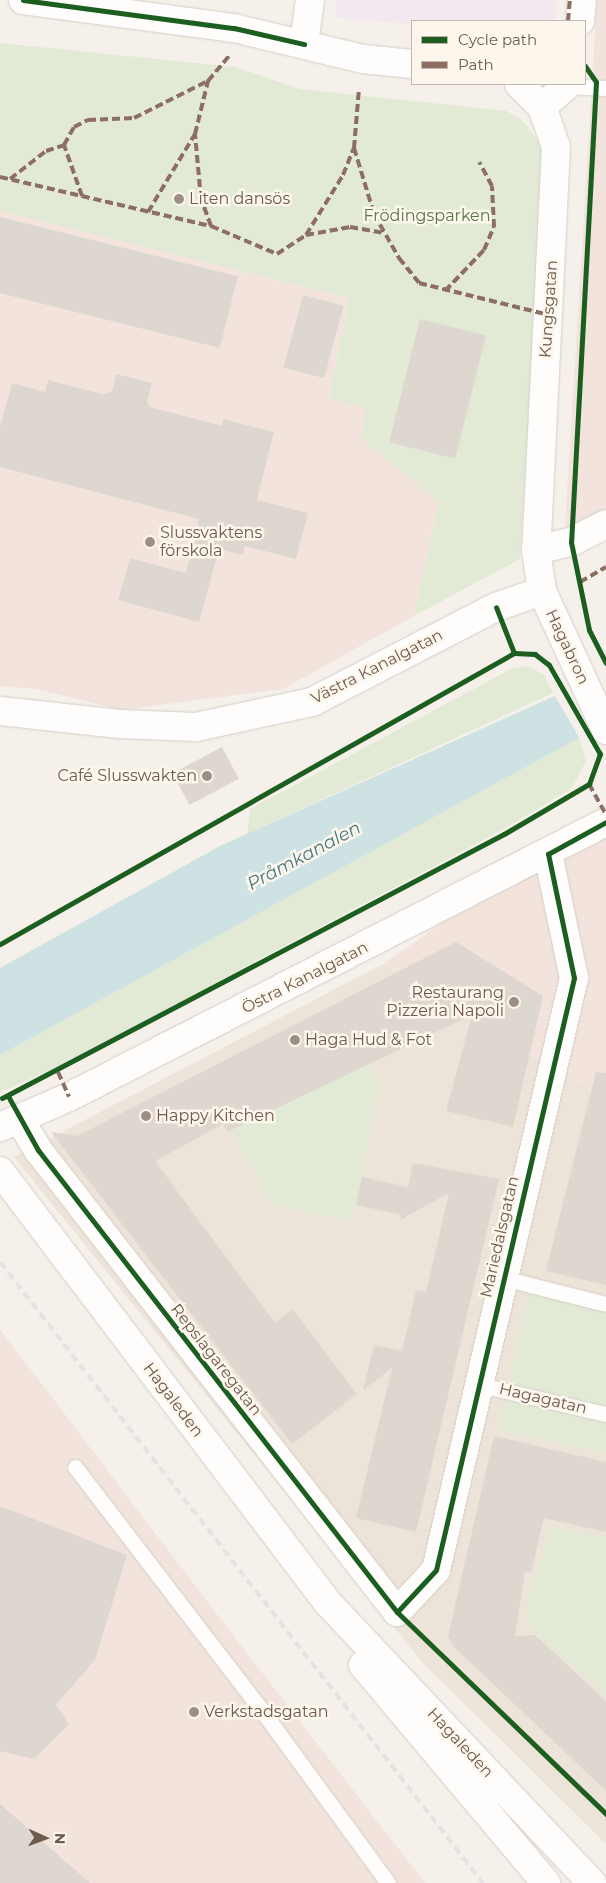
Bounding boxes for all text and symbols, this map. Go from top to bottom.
legend [411,20,586,85]
text: Cycle path [458,30,537,49]
text: Path [458,55,494,74]
place label: Liten dansös [189,189,290,209]
marker: Liten dansös [173,193,185,205]
park label: Frödingsparken [363,206,491,226]
street label: Kungsgatan [536,259,562,359]
place label: Slussvaktens förskola [160,523,262,561]
marker: Slussvaktens förskola [144,536,156,548]
street label: Hagabron [541,606,593,688]
street label: Västra Kanalgatan [308,625,446,709]
place label: Café Slusswakten [57,766,197,786]
marker: Café Slusswakten [201,770,213,782]
water label: Pråmkanalen [243,817,365,895]
street label: Östra Kanalgatan [239,938,371,1018]
place label: Restaurang Pizzeria Napoli [386,983,504,1021]
marker: Restaurang Pizzeria Napoli [508,996,520,1008]
place label: Haga Hud & Fot [305,1030,432,1050]
marker: Haga Hud & Fot [289,1034,301,1046]
place label: Happy Kitchen [156,1106,275,1126]
marker: Happy Kitchen [140,1110,152,1122]
street label: Mariedalsgatan [477,1174,523,1300]
street label: Repslagaregatan [166,1300,266,1420]
street label: Hagaleden [139,1359,207,1441]
street label: Hagagatan [497,1380,589,1418]
place label: Verkstadsgatan [204,1702,328,1722]
street label: Hagaleden [423,1704,497,1782]
marker: Verkstadsgatan [188,1706,200,1718]
north arrow [20,1813,70,1863]
text: N [51,1833,69,1844]

